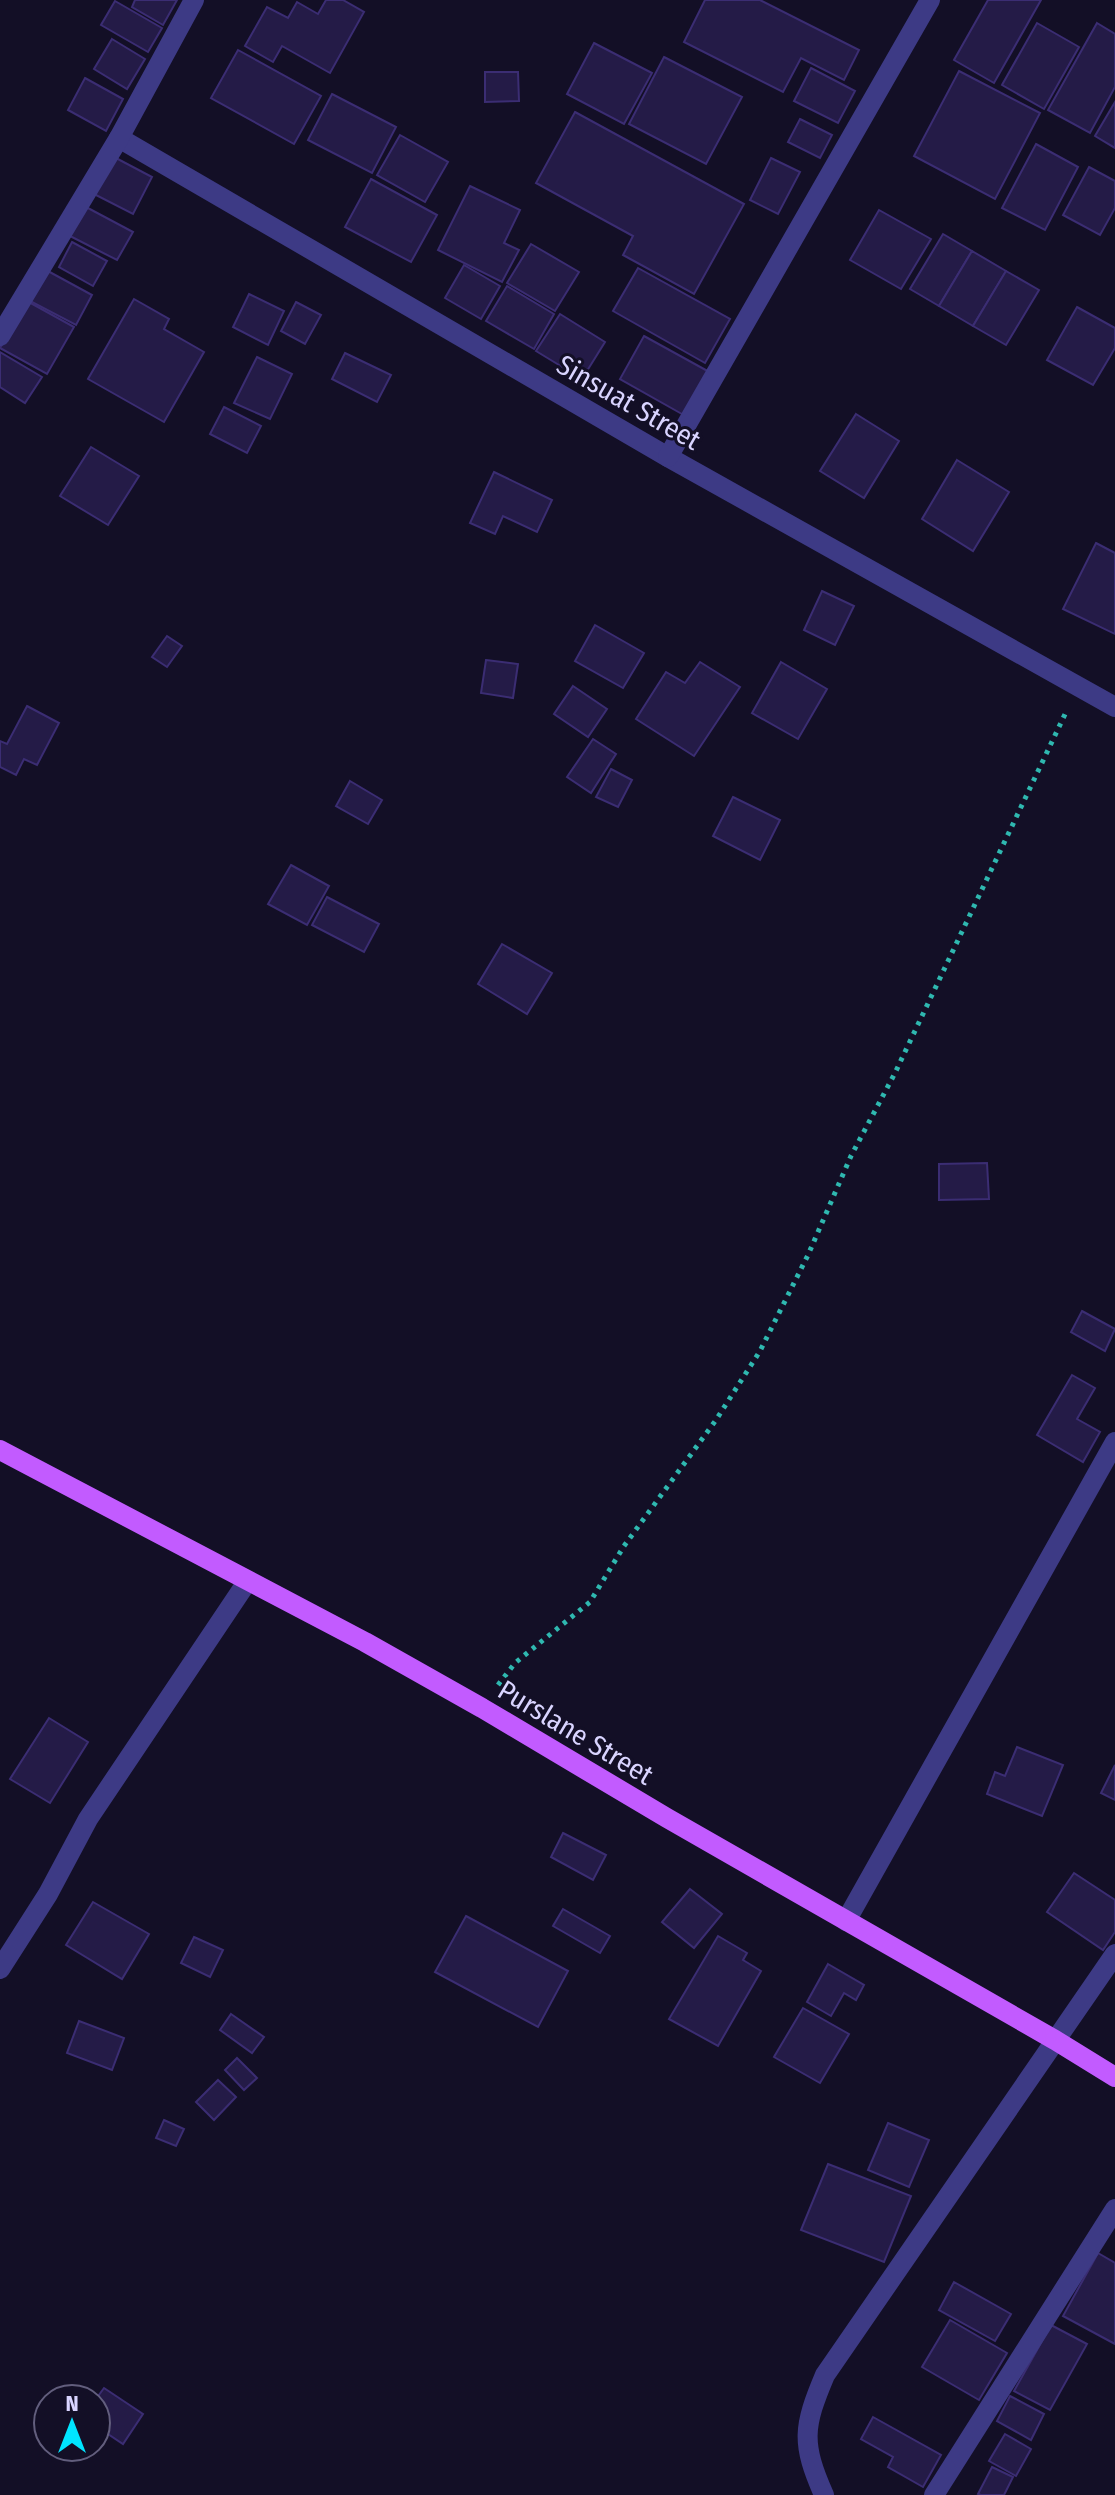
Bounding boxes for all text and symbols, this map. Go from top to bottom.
street label: Sinsuat Street [551,348,707,457]
street label: Purslane Street [492,1673,660,1792]
north arrow [32,2383,112,2463]
text: N [65,2390,79,2417]

